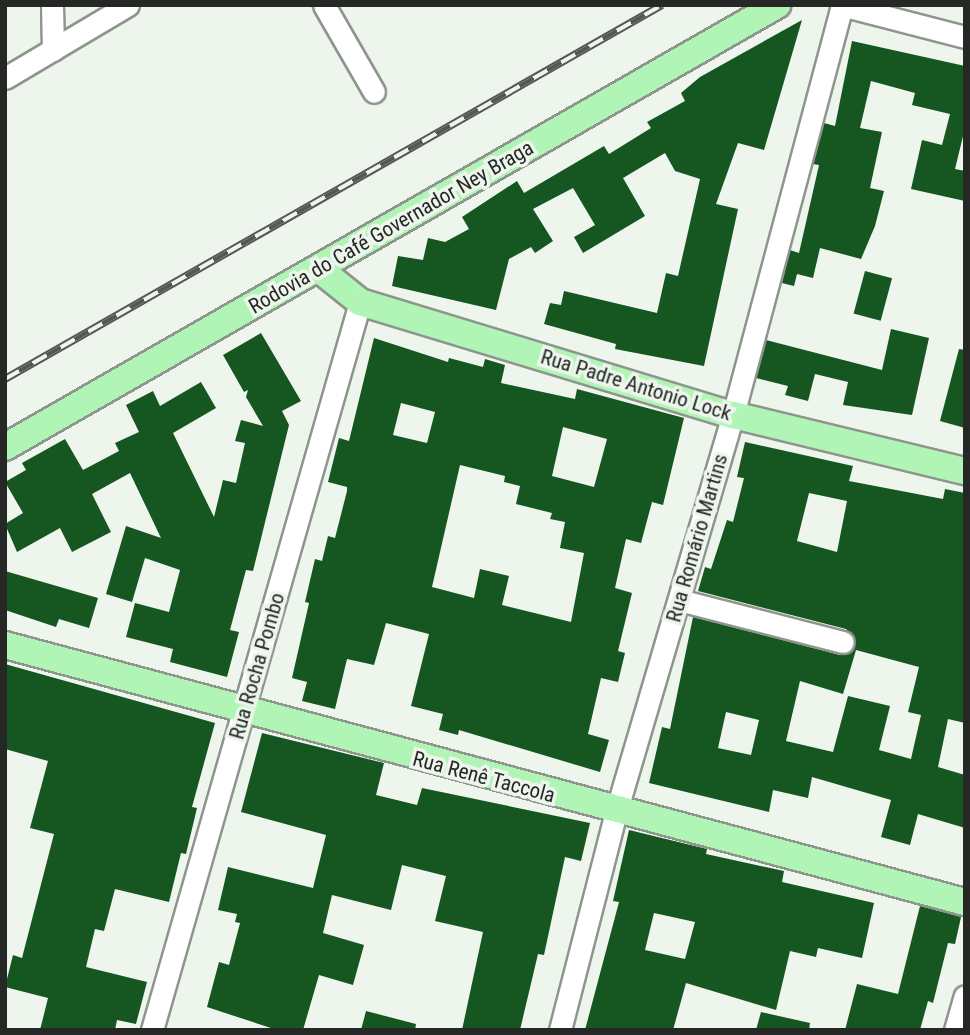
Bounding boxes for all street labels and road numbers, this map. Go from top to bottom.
street label: Rodovia do Café Governador Ney Braga [244,135,538,319]
street label: Rua Padre Antonio Lock [538,344,734,426]
street label: Rua Romário Martins [661,451,733,625]
street label: Rua Rocha Pombo [224,590,290,742]
street label: Rua Renê Taccola [410,746,558,808]

